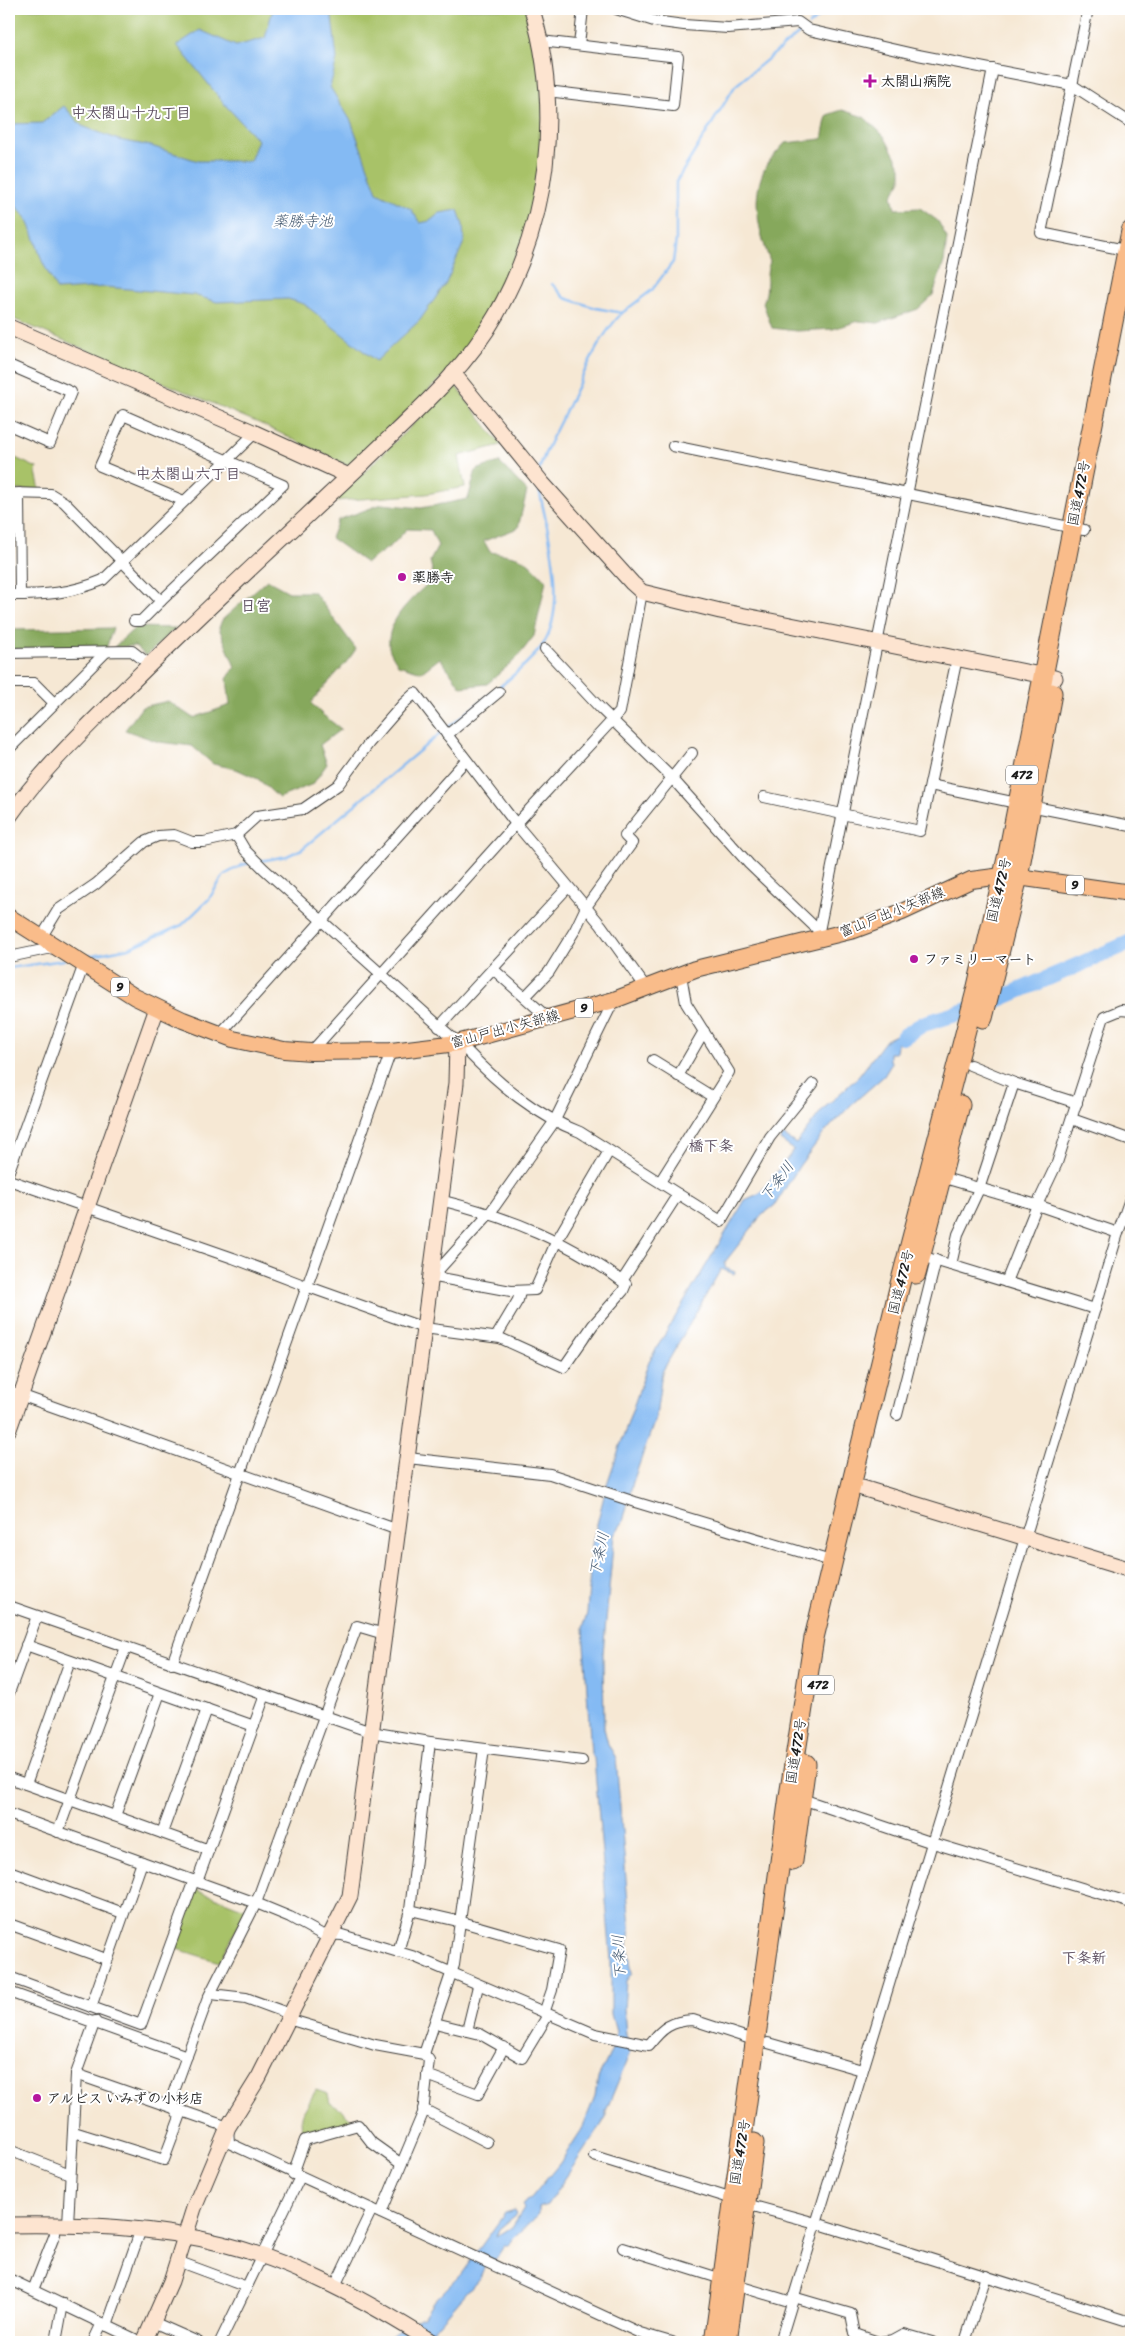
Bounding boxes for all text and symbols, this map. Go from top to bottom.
place label: 太閤山病院 [881,69,951,94]
marker: 太閤山病院 [863,74,877,88]
district label: 中太閤山十九丁目 [71,100,191,126]
water label: 薬勝寺池 [273,208,334,234]
street label: 国道472号 [1060,458,1098,528]
district label: 中太閤山六丁目 [135,461,241,487]
place label: 薬勝寺 [412,565,454,590]
marker: 薬勝寺 [396,571,408,583]
district label: 日宮 [241,593,271,619]
road number: 472 [1006,766,1038,784]
street label: 国道472号 [979,855,1019,925]
road number: 9 [1066,876,1084,894]
street label: 富山戸出小矢部線 [835,879,949,945]
place label: ファミリーマート [924,947,1037,972]
marker: ファミリーマート [908,953,920,965]
road number: 9 [111,978,129,996]
road number: 9 [575,998,593,1018]
street label: 富山戸出小矢部線 [448,1002,562,1056]
district label: 橋下条 [688,1133,734,1159]
water label: 下条川 [753,1155,801,1207]
street label: 国道472号 [881,1247,921,1317]
water label: 下条川 [582,1529,616,1579]
road number: 472 [802,1676,834,1694]
street label: 国道472号 [778,1716,814,1786]
water label: 下条川 [605,1934,633,1980]
district label: 下条新 [1061,1945,1107,1971]
place label: アルビス いみずの小杉店 [47,2086,204,2111]
marker: アルビス いみずの小杉店 [31,2092,43,2104]
street label: 国道472号 [722,2117,758,2187]

